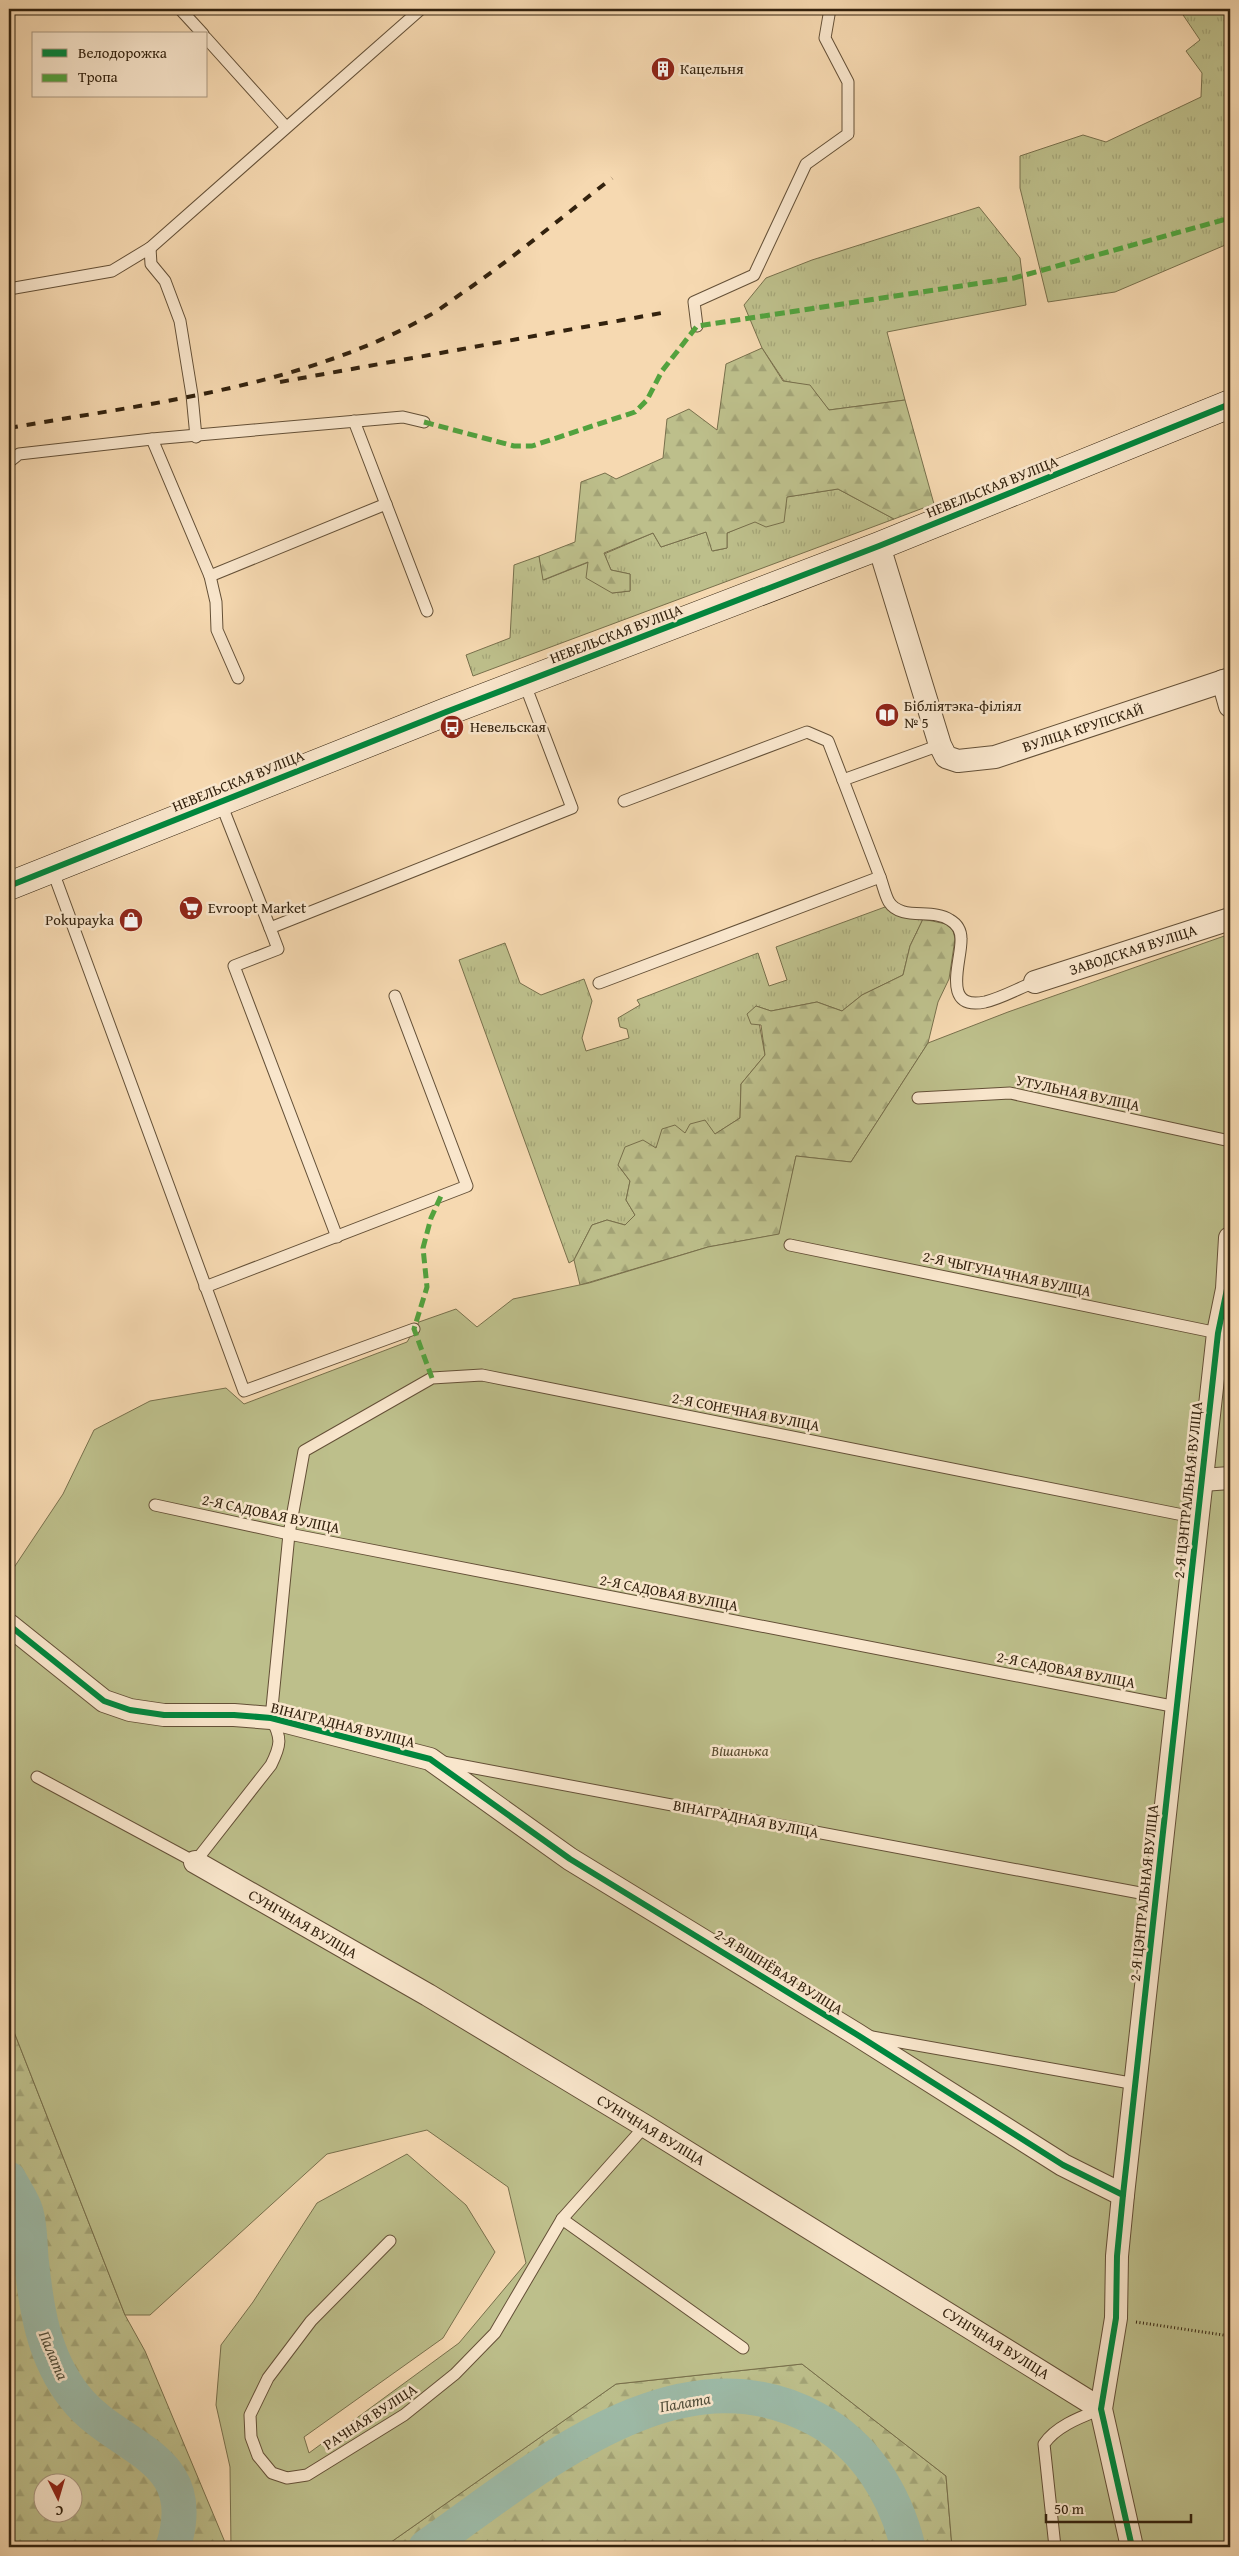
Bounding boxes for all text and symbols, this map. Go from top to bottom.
legend [32,32,208,98]
text: Велодорожка [78,42,168,63]
building icon: Кацельня [650,56,676,82]
place label: Кацельня [680,58,744,79]
text: Тропа [78,66,119,87]
street label: НЕВЕЛЬСКАЯ ВУЛІЦА [923,450,1061,523]
street label: НЕВЕЛЬСКАЯ ВУЛІЦА [546,599,685,669]
place label: Бібліятэка-філіял № 5 [904,695,1021,733]
street label: ВУЛІЦА КРУПСКАЙ [1019,698,1146,757]
library icon: Бібліятэка-філіял № 5 [874,702,900,728]
bus stop icon: Невельская [439,714,465,740]
place label: Невельская [470,716,546,737]
street label: НЕВЕЛЬСКАЯ ВУЛІЦА [169,744,307,817]
supermarket icon: Evroopt Market [178,895,204,921]
place label: Evroopt Market [208,897,307,918]
shop icon: Pokupayka [118,907,144,933]
place label: Pokupayka [45,909,114,930]
street label: ЗАВОДСКАЯ ВУЛІЦА [1066,919,1199,980]
street label: УТУЛЬНАЯ ВУЛІЦА [1014,1069,1142,1116]
street label: 2-Я ЧЫГУНАЧНАЯ ВУЛІЦА [921,1245,1093,1302]
street label: 2-Я СОНЕЧНАЯ ВУЛІЦА [670,1387,822,1436]
street label: 2-Я ЦЭНТРАЛЬНАЯ ВУЛІЦА [1168,1400,1207,1579]
street label: 2-Я САДОВАЯ ВУЛІЦА [200,1489,342,1538]
street label: 2-Я САДОВАЯ ВУЛІЦА [598,1569,740,1616]
street label: 2-Я САДОВАЯ ВУЛІЦА [995,1646,1137,1693]
street label: ВІНАГРАДНАЯ ВУЛІЦА [269,1696,417,1753]
park label: Вішанька [710,1740,769,1761]
street label: ВІНАГРАДНАЯ ВУЛІЦА [671,1794,821,1843]
street label: 2-Я ЦЭНТРАЛЬНАЯ ВУЛІЦА [1124,1803,1163,1982]
street label: СУНІЧНАЯ ВУЛІЦА [245,1884,362,1963]
street label: 2-Я ВІШНЁВАЯ ВУЛІЦА [711,1923,848,2020]
street label: СУНІЧНАЯ ВУЛІЦА [593,2089,709,2170]
street label: СУНІЧНАЯ ВУЛІЦА [939,2301,1054,2384]
water label: Палата [33,2327,75,2384]
street label: РАЧНАЯ ВУЛІЦА [319,2378,421,2455]
water label: Палата [658,2386,713,2418]
north arrow [32,2474,82,2524]
scale bar [1046,2491,1192,2523]
text: 50 m [1054,2498,1085,2519]
text: С [54,2501,64,2521]

